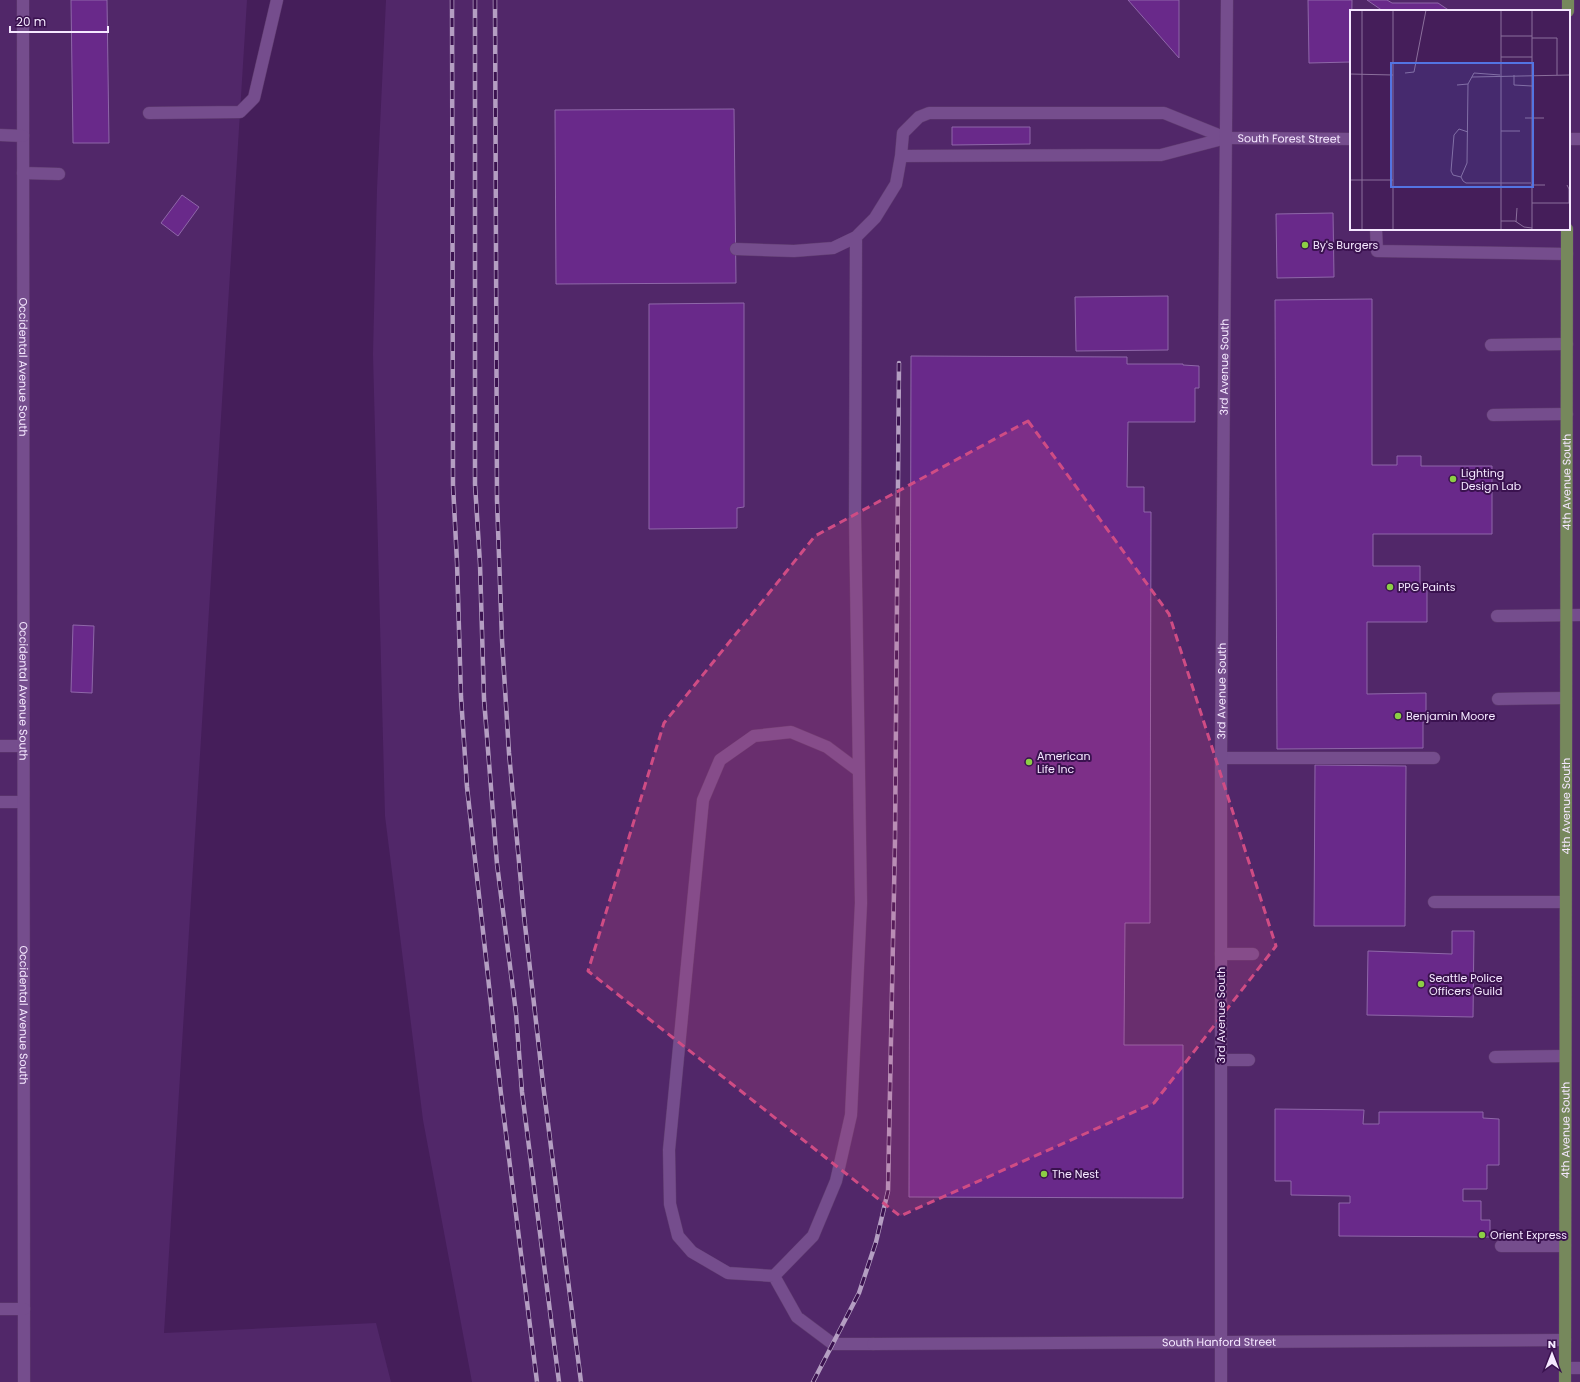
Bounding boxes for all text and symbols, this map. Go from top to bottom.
scale bar [10,8,108,34]
inset map [1350,10,1570,230]
text: 20 m [16,13,46,30]
street label: South Forest Street [1237,130,1341,147]
place label: By's Burgers [1313,237,1379,253]
marker: By's Burgers [1300,240,1310,250]
street label: Occidental Avenue South [15,297,31,437]
street label: 3rd Avenue South [1216,319,1232,416]
street label: 4th Avenue South [1558,434,1575,530]
place label: Lighting Design Lab [1461,465,1521,494]
marker: Lighting Design Lab [1448,474,1458,484]
place label: PPG Paints [1398,579,1456,595]
marker: PPG Paints [1385,582,1395,592]
street label: Occidental Avenue South [15,621,32,761]
street label: 3rd Avenue South [1213,643,1230,740]
place label: Benjamin Moore [1406,708,1495,724]
marker: Benjamin Moore [1393,711,1403,721]
place label: American Life Inc [1037,748,1091,777]
marker: American Life Inc [1024,757,1034,767]
street label: 4th Avenue South [1558,758,1574,854]
street label: Occidental Avenue South [16,945,32,1085]
street label: 3rd Avenue South [1213,967,1229,1063]
place label: Seattle Police Officers Guild [1429,970,1503,999]
marker: Seattle Police Officers Guild [1416,979,1426,989]
street label: 4th Avenue South [1557,1082,1574,1178]
place label: The Nest [1052,1166,1099,1182]
marker: The Nest [1039,1169,1049,1179]
place label: Orient Express [1490,1227,1567,1243]
marker: Orient Express [1477,1230,1487,1240]
street label: South Hanford Street [1162,1334,1276,1350]
north arrow [1532,1334,1572,1374]
text: N [1548,1336,1556,1352]

